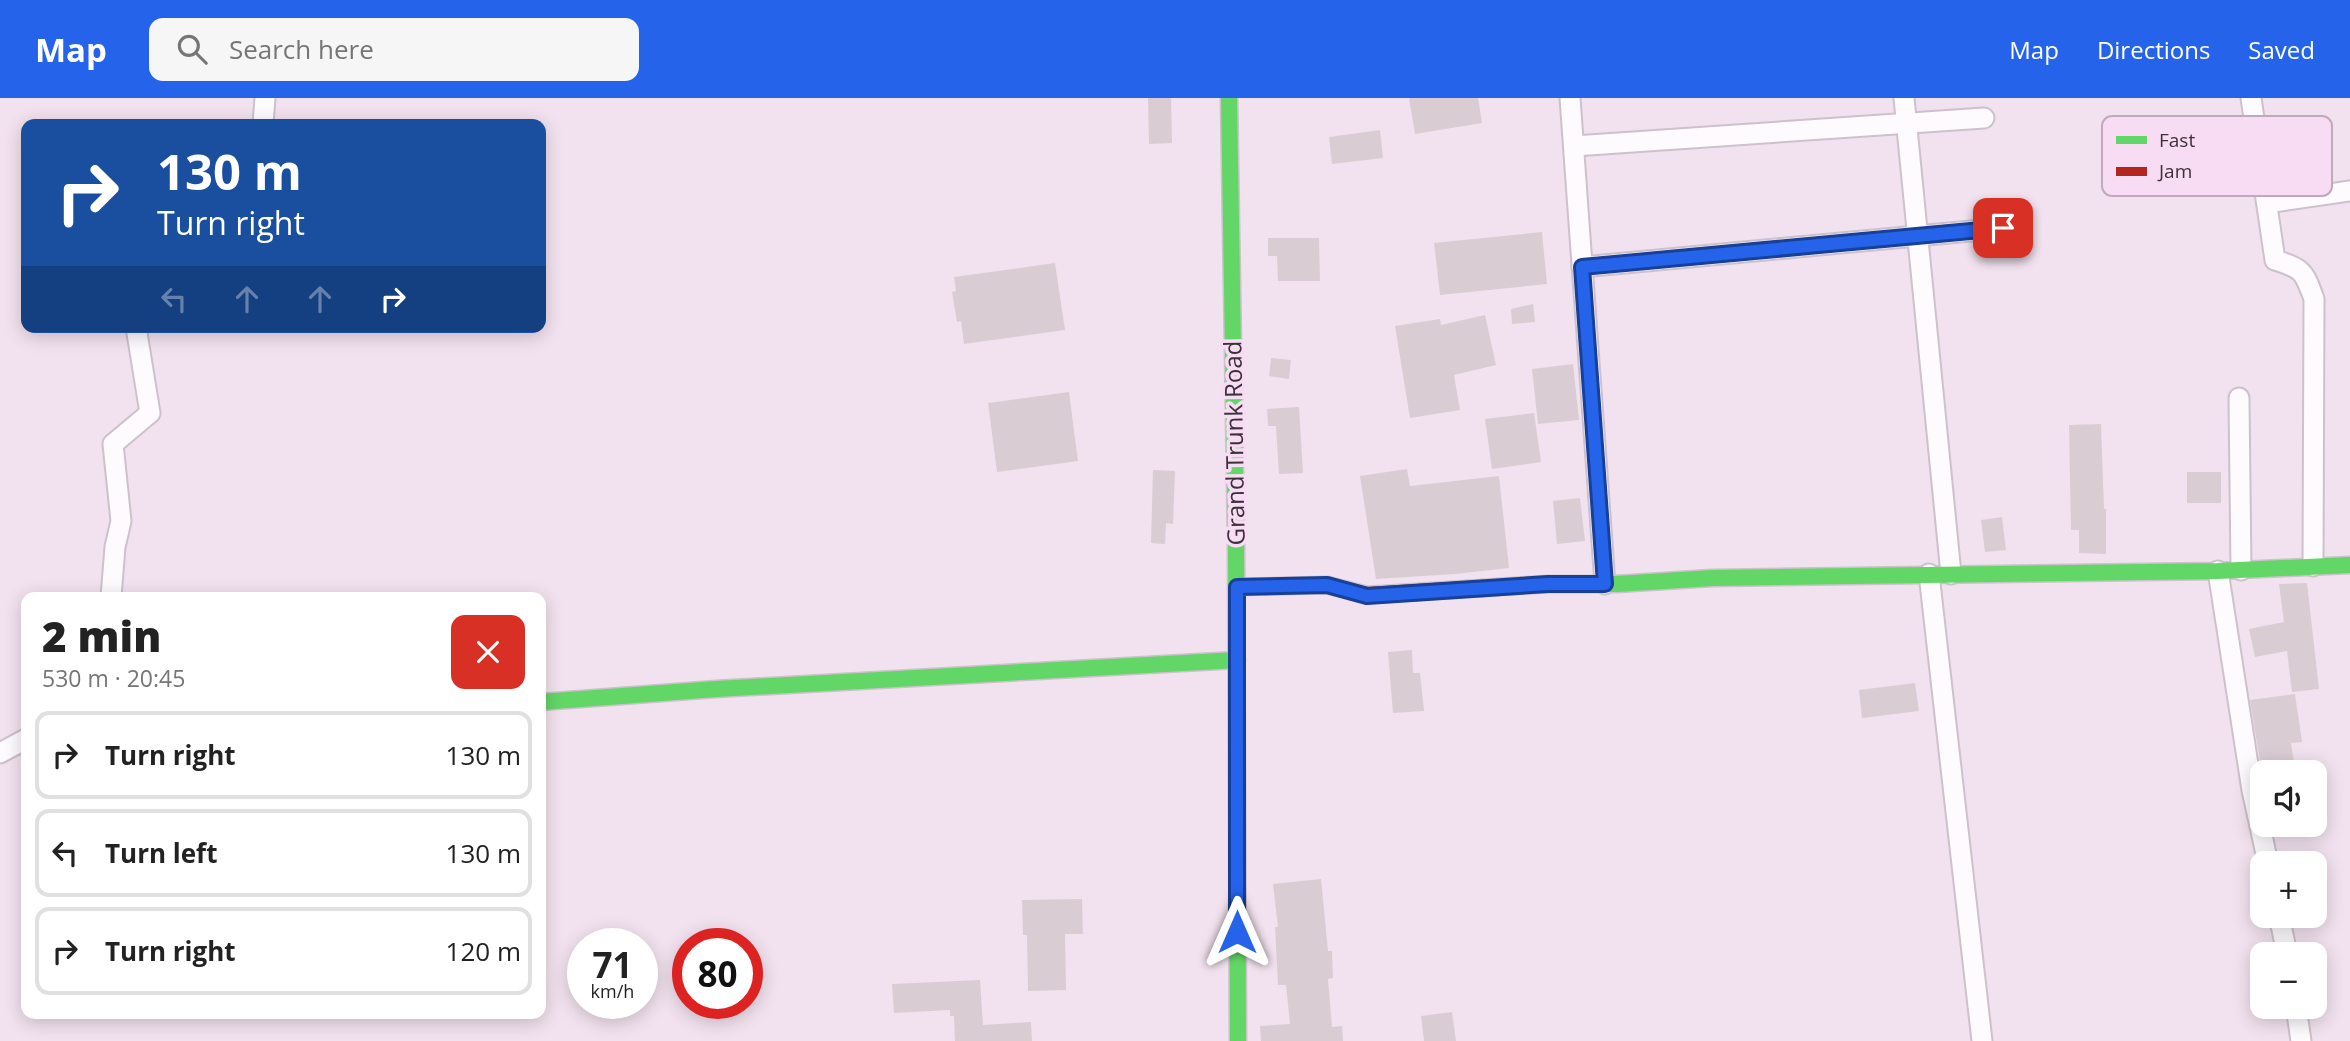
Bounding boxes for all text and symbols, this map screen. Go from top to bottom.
search box [149,18,639,81]
text: Map [35,27,107,72]
icon: search [173,30,211,68]
text: Search here [229,31,374,67]
text: Map [2009,33,2059,66]
text: Directions [2097,33,2210,66]
text: Saved [2248,33,2315,66]
legend [2102,116,2332,196]
text: Fast [2159,127,2195,153]
text: 130 m [157,138,302,204]
icon: right [42,147,133,238]
text: Jam [2157,158,2192,184]
pin [1973,198,2033,258]
text: Turn right [157,201,305,244]
icon: arrive [1984,209,2022,247]
icon: left [155,280,193,318]
icon: ahead [228,280,266,318]
icon: ahead [301,280,339,318]
icon: right [374,280,412,318]
street label: Grand Trunk Road [1215,340,1252,546]
text: 2 min [42,607,161,664]
button: close [451,615,525,689]
text: 530 m · 20:45 [42,662,185,694]
icon: right [46,736,84,774]
text: Turn right [105,737,236,773]
text: 130 m [446,737,521,773]
map controls [2250,760,2327,1019]
button: sound [2250,760,2327,837]
icon: left [46,834,84,872]
text: Turn left [105,835,217,871]
text: 130 m [446,835,521,871]
button: + [2250,851,2327,928]
position arrow [1200,895,1274,969]
speed limit sign: 80 [672,928,763,1019]
icon: right [46,932,84,970]
text: Turn right [105,933,236,969]
text: 120 m [446,933,521,969]
text: 71 [592,941,633,988]
button: − [2250,942,2327,1019]
text: km/h [591,979,634,1003]

